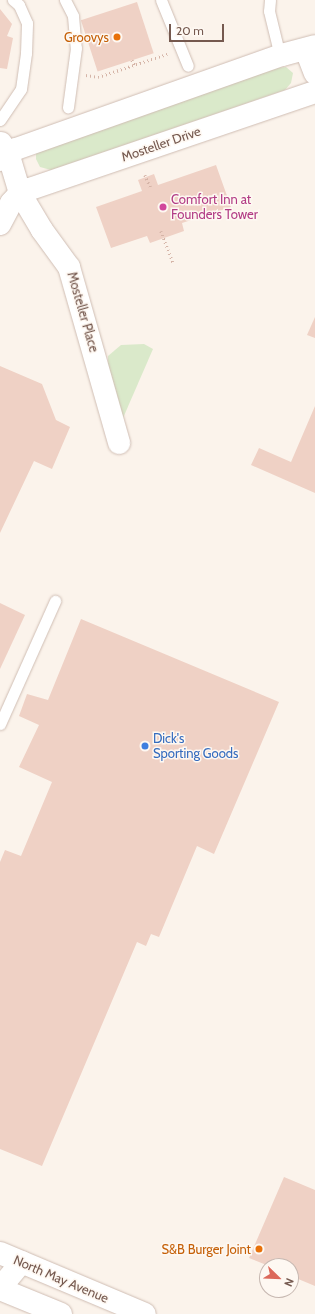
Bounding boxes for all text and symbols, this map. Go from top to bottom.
scale bar [171,16,226,42]
text: 20 m [176,23,204,38]
place label: Groovys [64,29,109,45]
marker: Groovys [112,32,122,42]
street label: Mosteller Drive [119,123,203,165]
place label: Comfort Inn at Founders Tower [171,192,258,223]
marker: Comfort Inn at Founders Tower [158,202,168,212]
street label: Mosteller Place [64,270,102,354]
place label: Dick's Sporting Goods [153,731,238,762]
marker: Dick's Sporting Goods [140,741,150,751]
place label: S&B Burger Joint [161,1241,251,1257]
marker: S&B Burger Joint [254,1244,264,1254]
street label: North May Avenue [11,1252,111,1306]
north arrow [259,1258,299,1298]
text: N [281,1276,297,1289]

